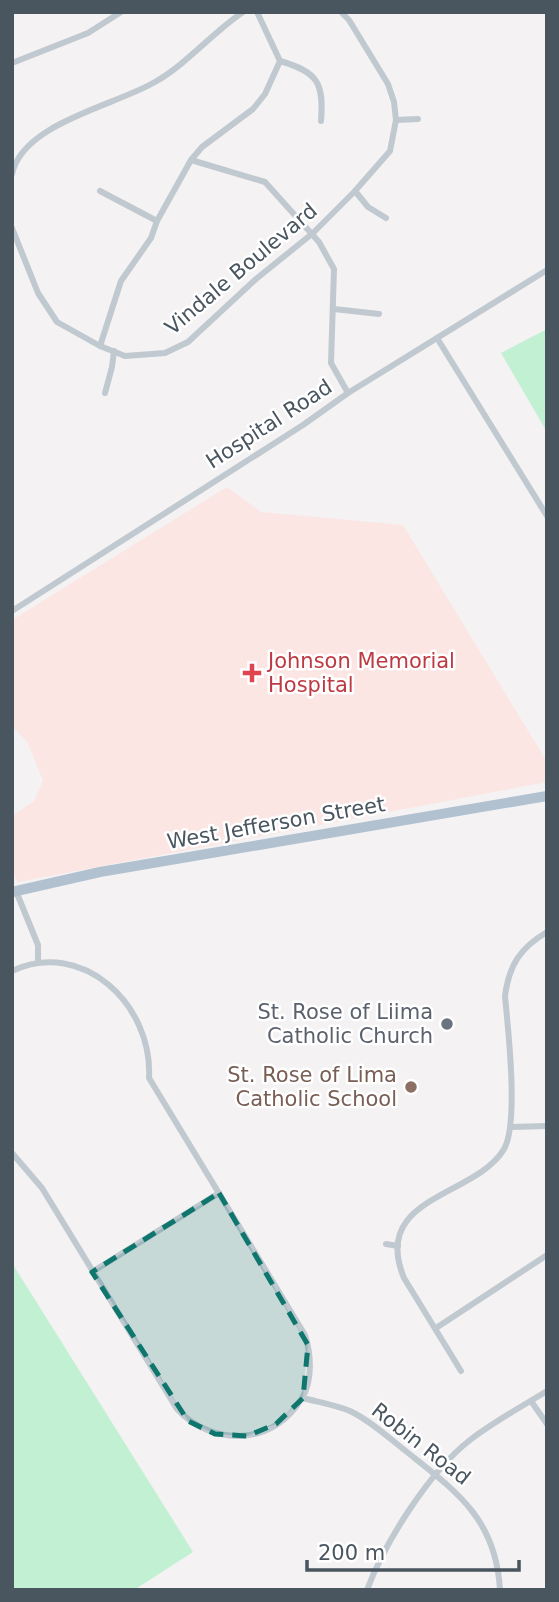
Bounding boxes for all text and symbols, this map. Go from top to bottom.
street label: Vindale Boulevard [160,198,322,340]
street label: Hospital Road [202,374,336,474]
place label: Johnson Memorial Hospital [266,649,455,697]
marker: Johnson Memorial Hospital [242,663,262,683]
street label: West Jefferson Street [165,792,387,854]
place label: St. Rose of Liima Catholic Church [257,1000,433,1048]
marker: St. Rose of Liima Catholic Church [439,1016,455,1032]
place label: St. Rose of Lima Catholic School [227,1063,397,1111]
marker: St. Rose of Lima Catholic School [403,1079,419,1095]
street label: Robin Road [367,1398,475,1490]
scale bar [307,1528,519,1572]
text: 200 m [318,1541,385,1565]

